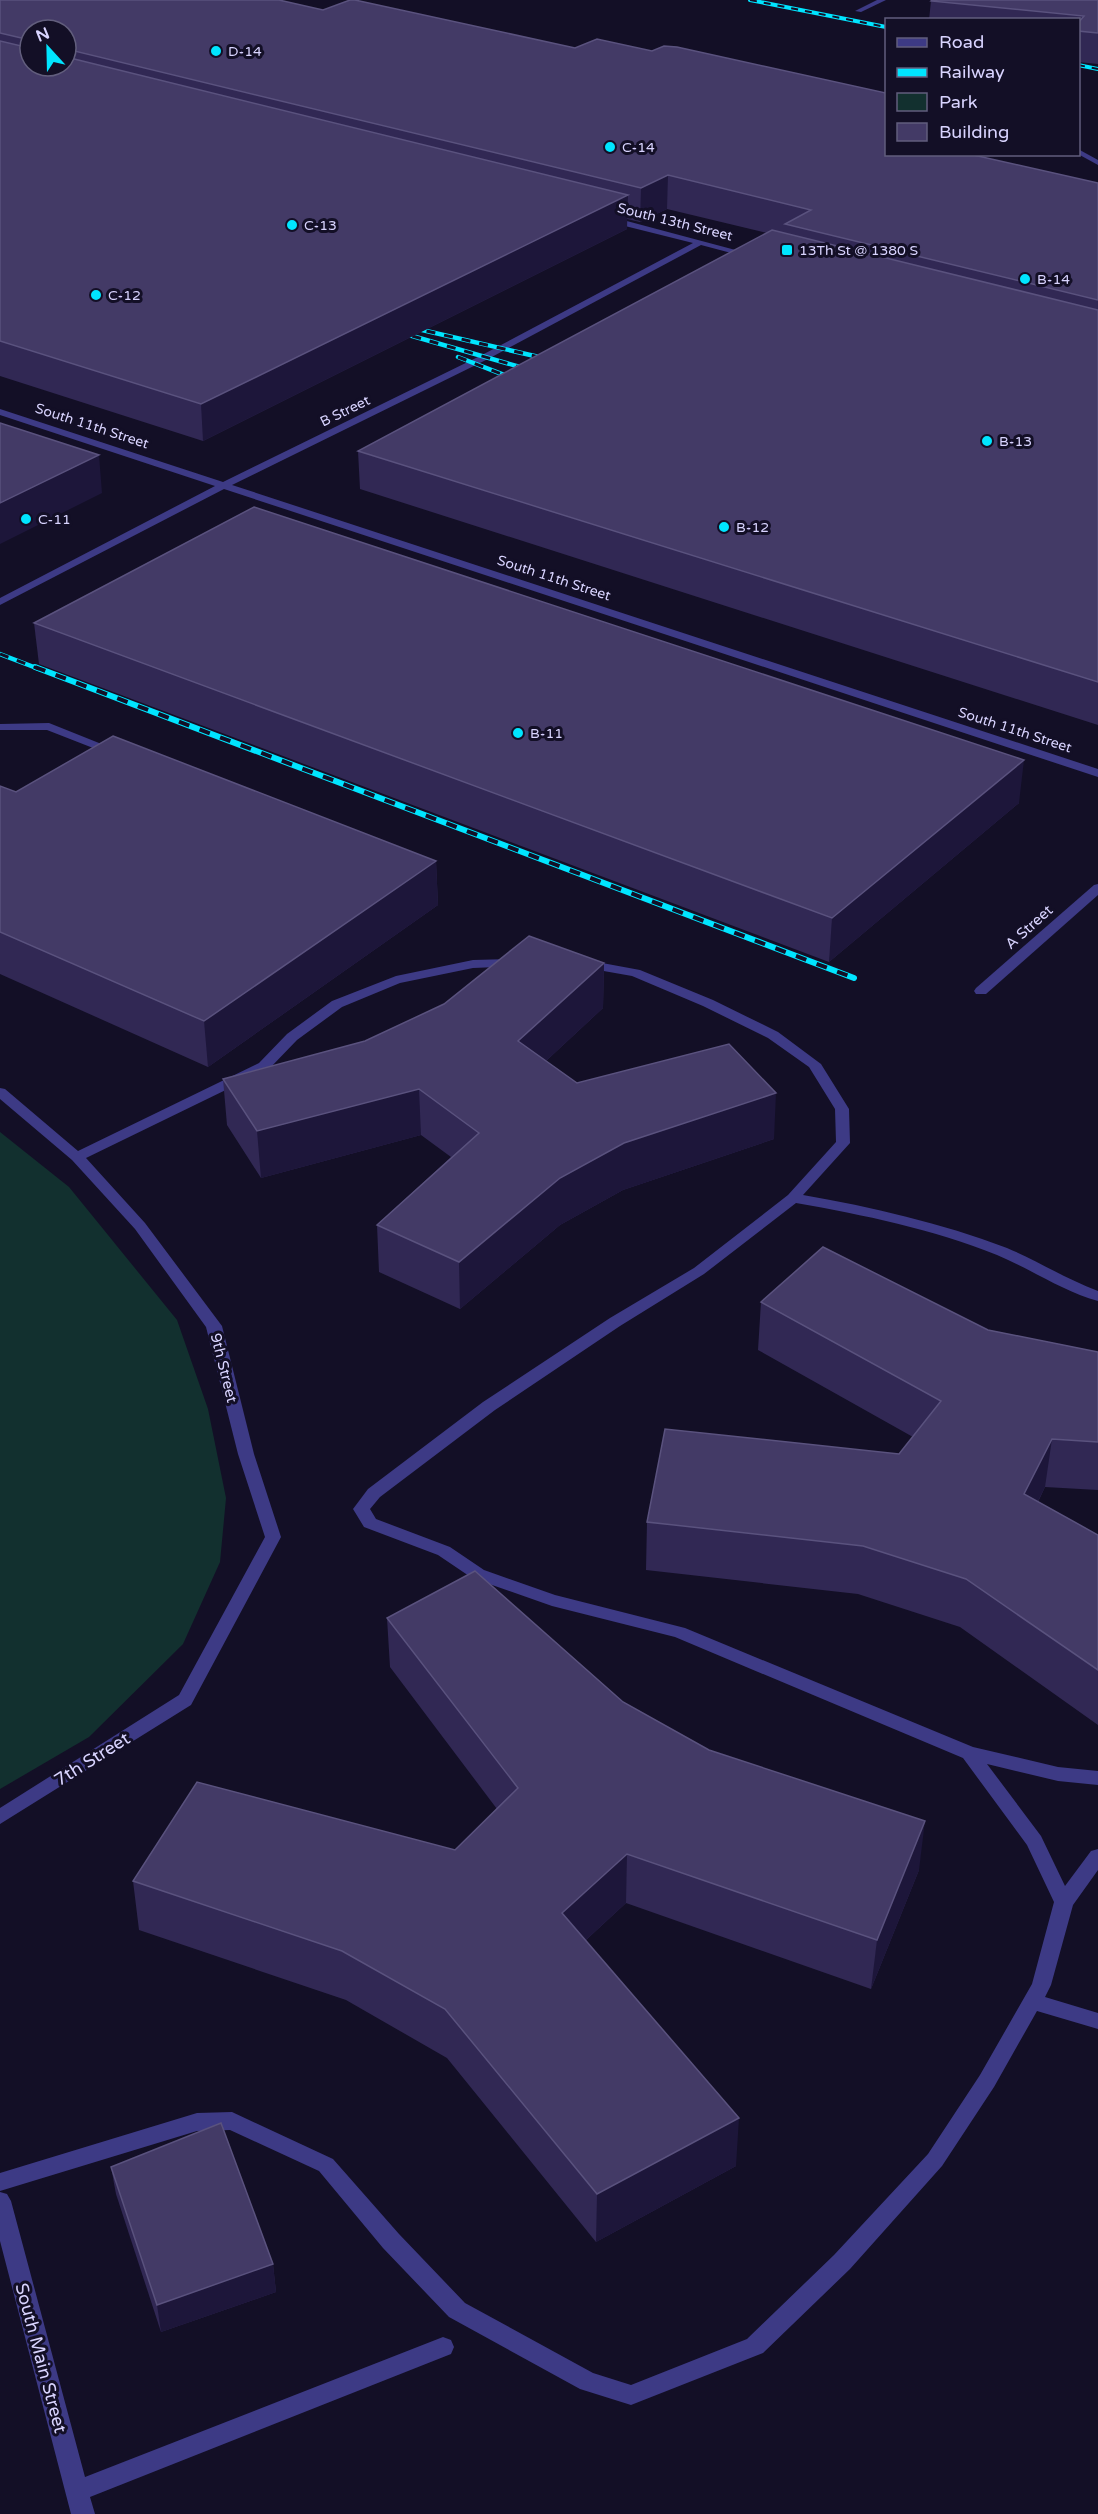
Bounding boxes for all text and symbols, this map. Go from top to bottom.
north arrow [18,18,78,78]
legend [885,18,1080,156]
text: N [33,23,52,47]
text: Road [939,31,984,53]
place label: D-14 [228,43,262,60]
marker: D-14 [209,44,223,58]
text: Railway [939,61,1005,83]
text: Park [939,91,978,113]
text: Building [939,121,1009,143]
place label: C-14 [622,139,655,156]
marker: C-14 [603,140,617,154]
street label: South 13th Street [616,199,735,245]
place label: C-13 [304,217,337,234]
marker: C-13 [285,218,299,232]
place label: 13Th St @ 1380 S [799,242,919,259]
marker: 13Th St @ 1380 S [780,243,794,257]
place label: B-14 [1037,271,1070,288]
marker: B-14 [1018,272,1032,286]
place label: C-12 [108,287,141,304]
marker: C-12 [89,288,103,302]
street label: B Street [317,391,373,430]
street label: South 11th Street [33,400,151,453]
place label: B-13 [999,433,1032,450]
marker: B-13 [980,434,994,448]
place label: C-11 [38,511,71,528]
marker: C-11 [19,512,33,526]
place label: B-12 [736,519,769,536]
marker: B-12 [717,520,731,534]
street label: South 11th Street [495,552,613,605]
street label: South 11th Street [956,704,1074,757]
place label: B-11 [530,725,563,742]
marker: B-11 [511,726,525,740]
street label: A Street [1001,901,1057,953]
street label: 9th Street [207,1331,241,1405]
street label: 7th Street [50,1727,134,1791]
street label: South Main Street [10,2280,72,2436]

